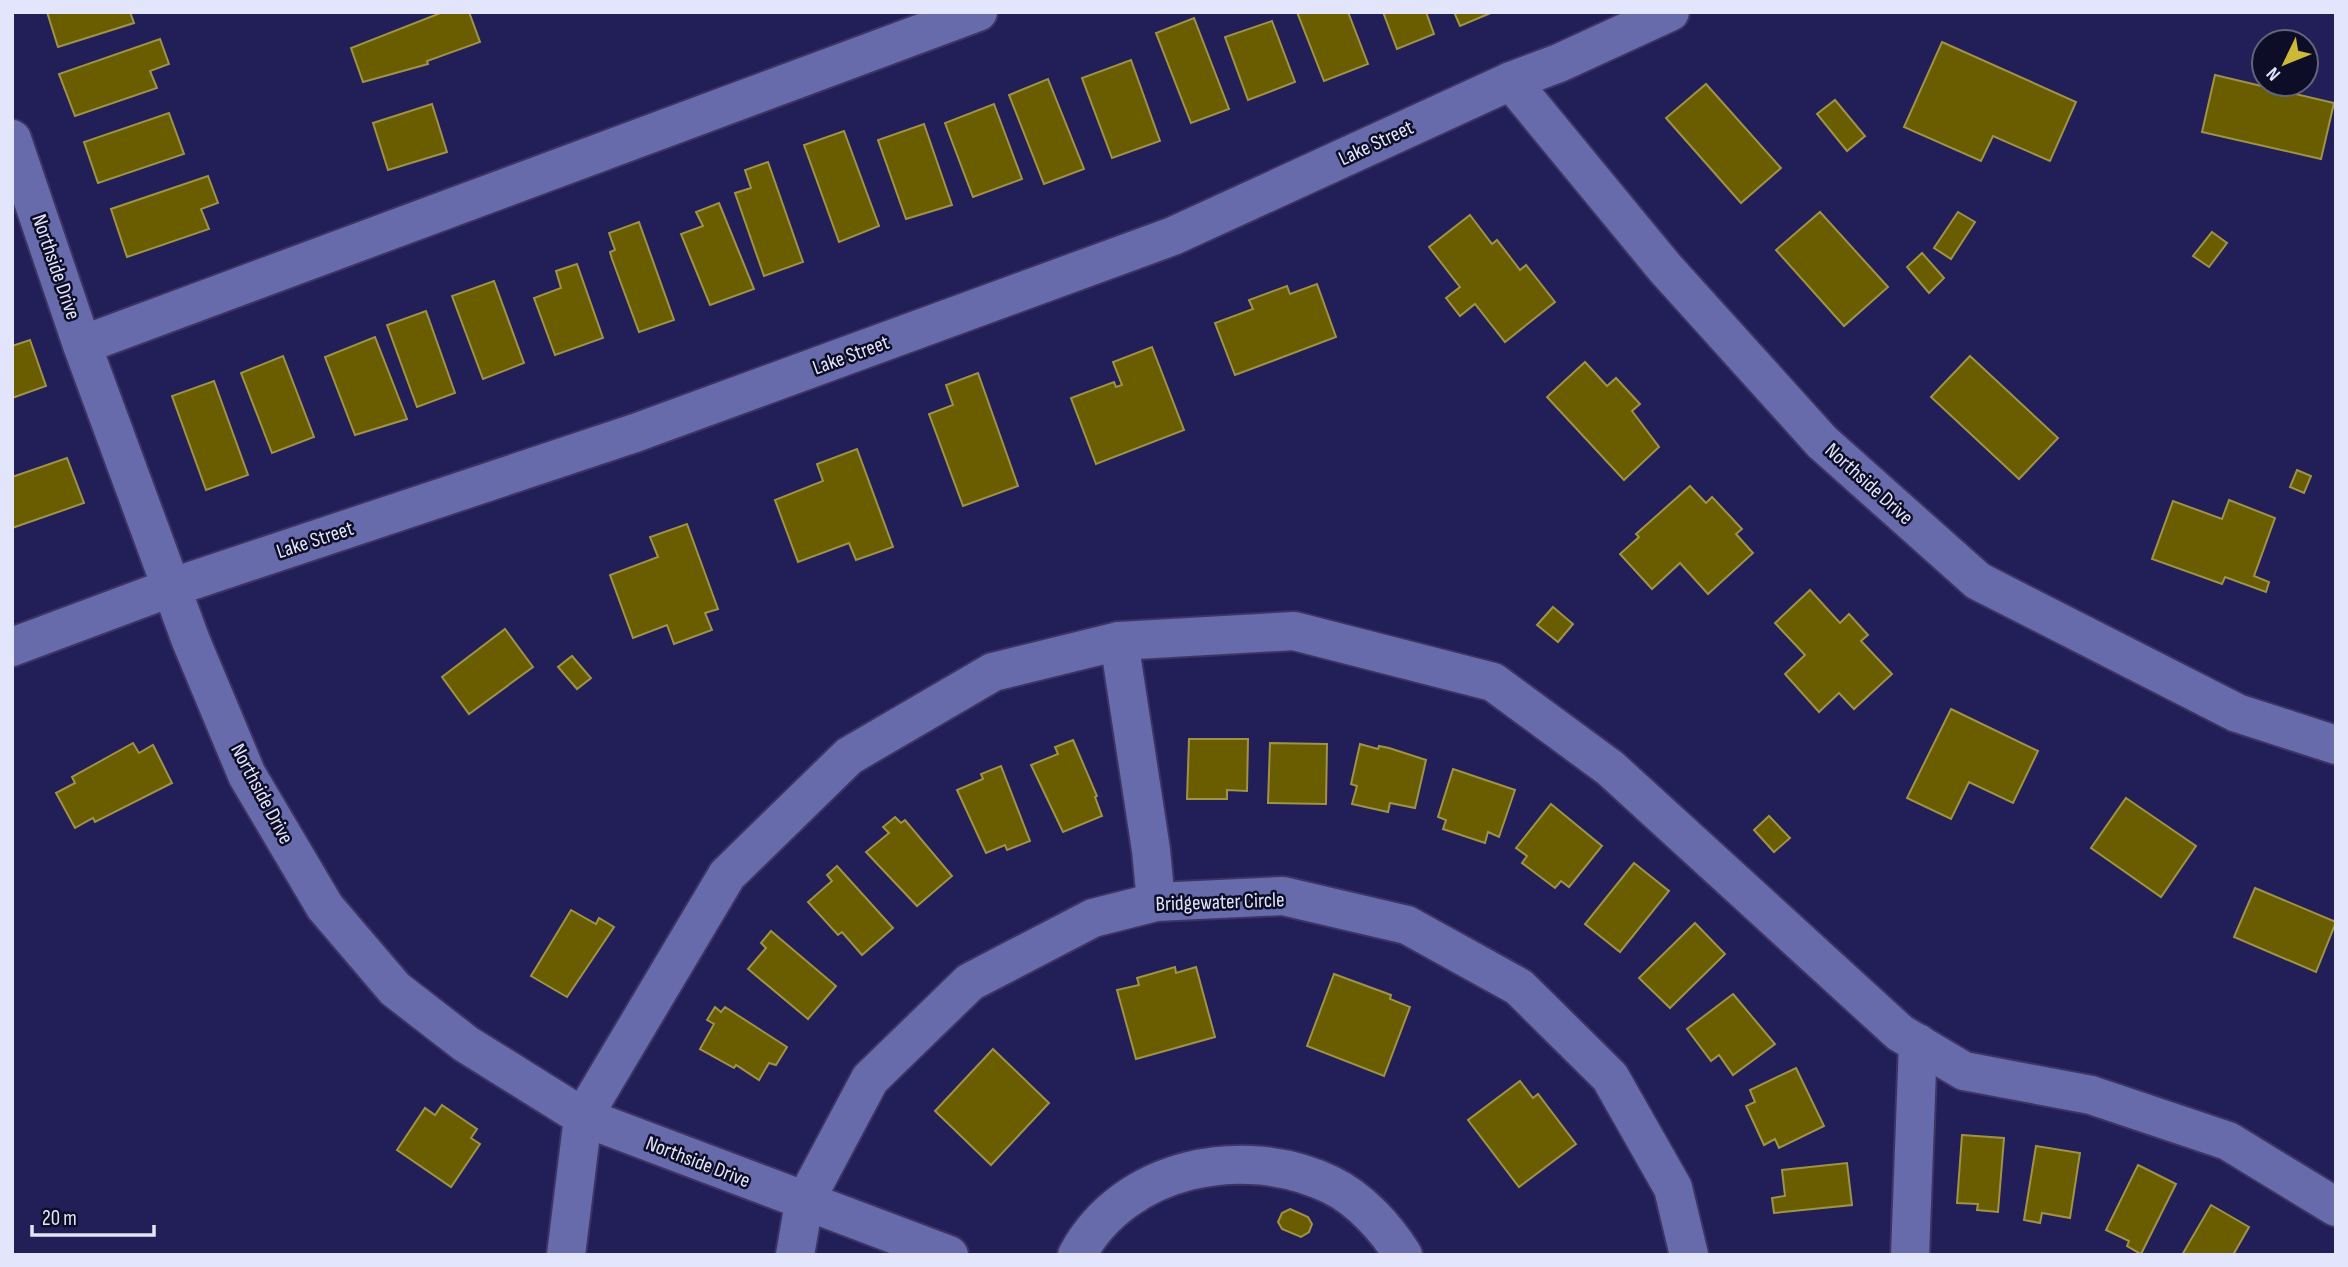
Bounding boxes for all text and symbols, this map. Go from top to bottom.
north arrow [2250,28,2320,98]
text: N [2262,62,2286,85]
street label: Lake Street [1335,115,1417,171]
street label: Northside Drive [26,211,86,323]
street label: Lake Street [809,330,893,380]
street label: Northside Drive [1820,438,1918,530]
street label: Lake Street [273,516,357,564]
street label: Northside Drive [225,740,299,848]
street label: Bridgewater Circle [1155,887,1285,917]
street label: Northside Drive [642,1131,754,1193]
scale bar [32,1194,154,1238]
text: 20 m [42,1206,77,1231]

